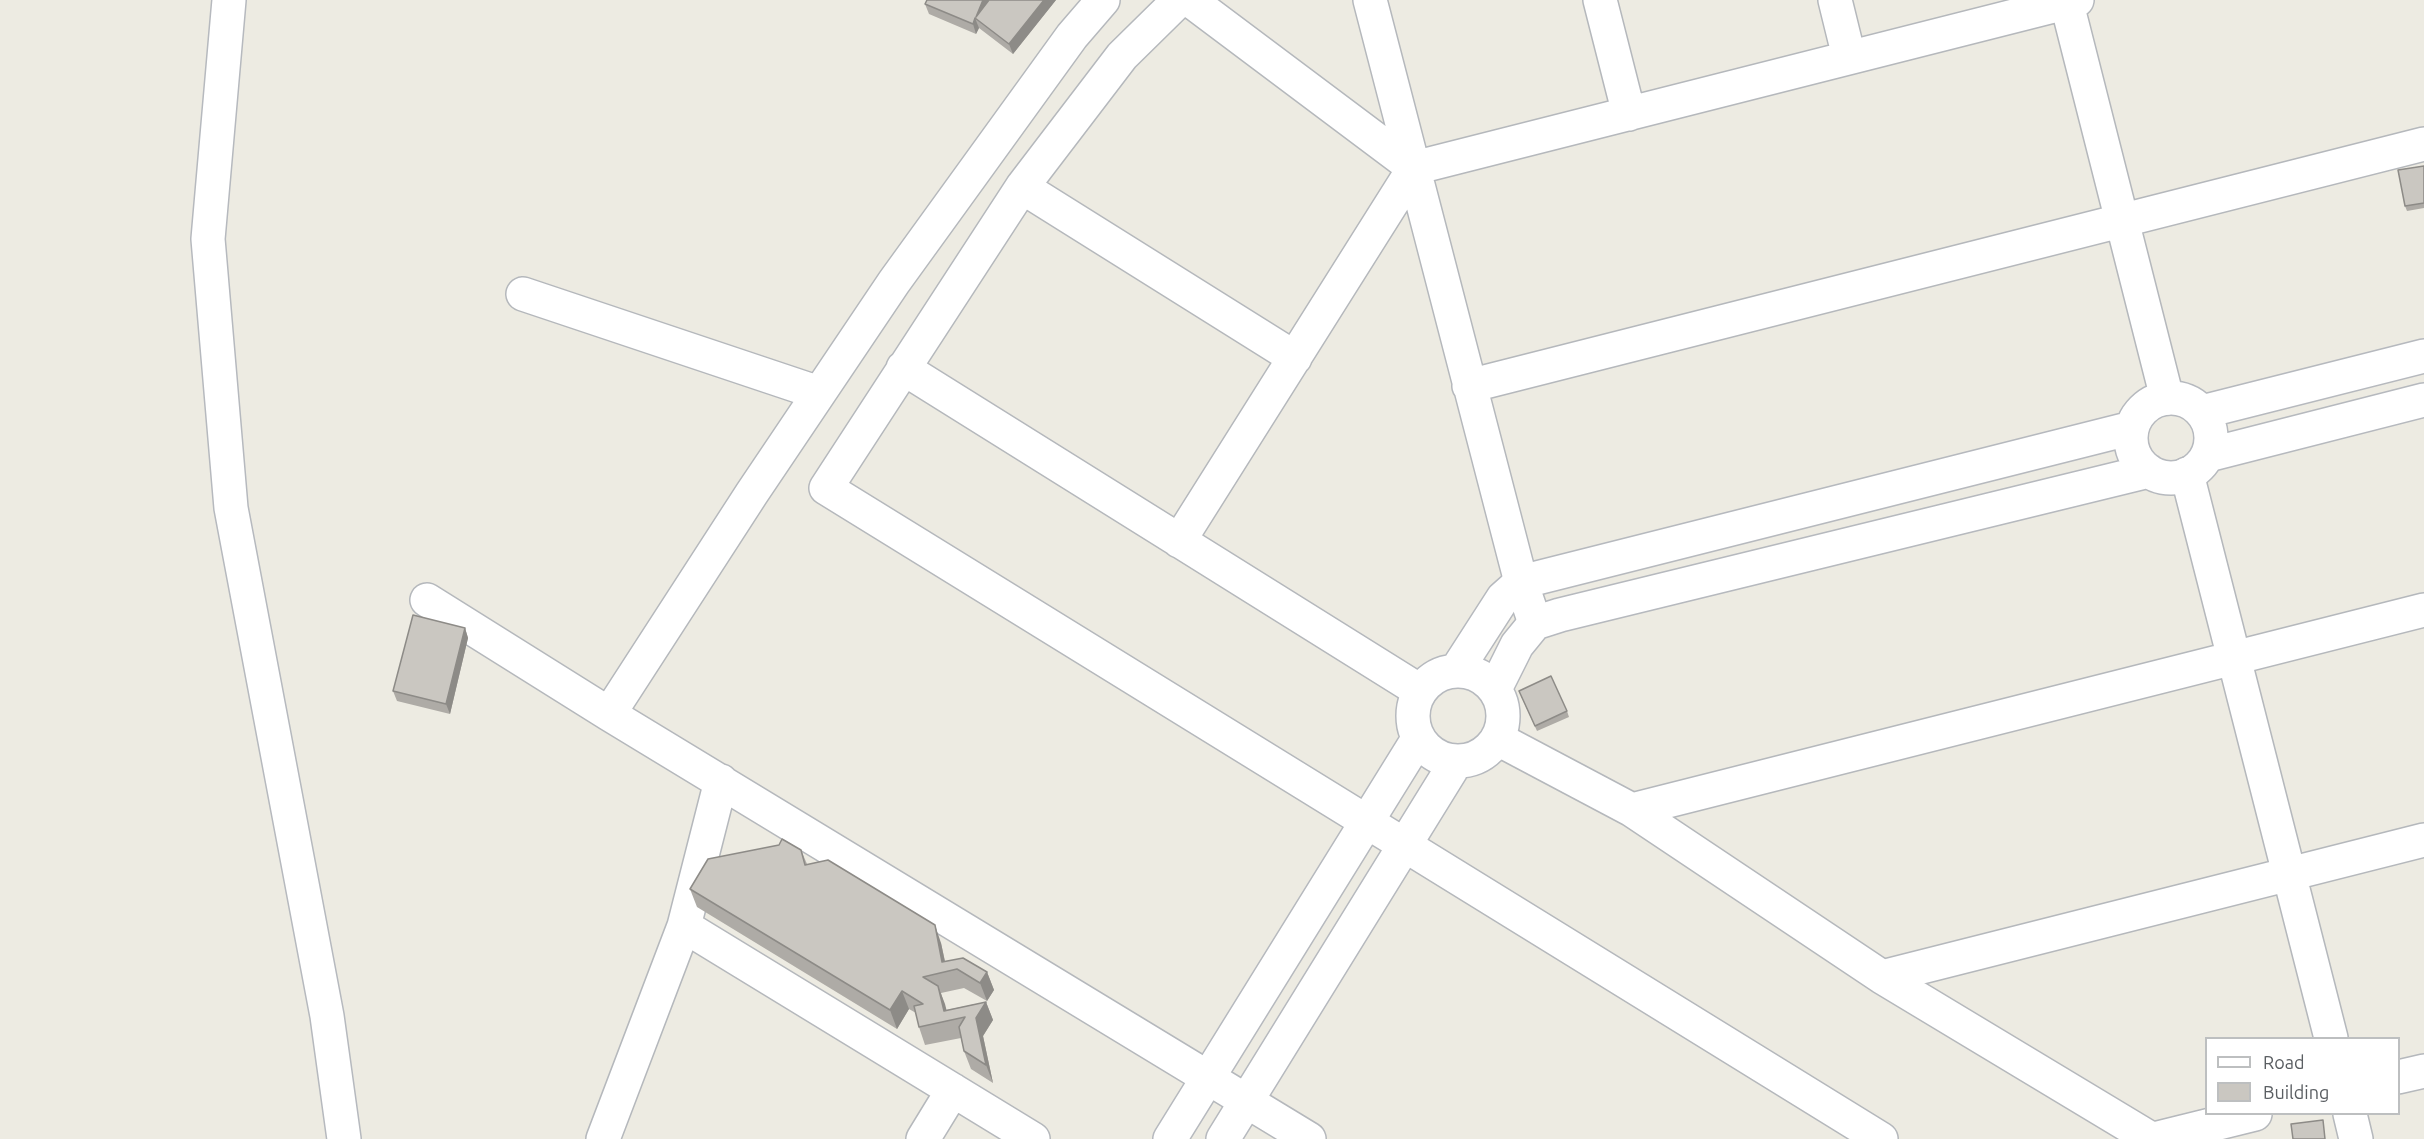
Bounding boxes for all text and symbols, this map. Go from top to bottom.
legend [2205,1037,2400,1115]
text: Road [2263,1052,2305,1072]
text: Building [2263,1082,2329,1102]

